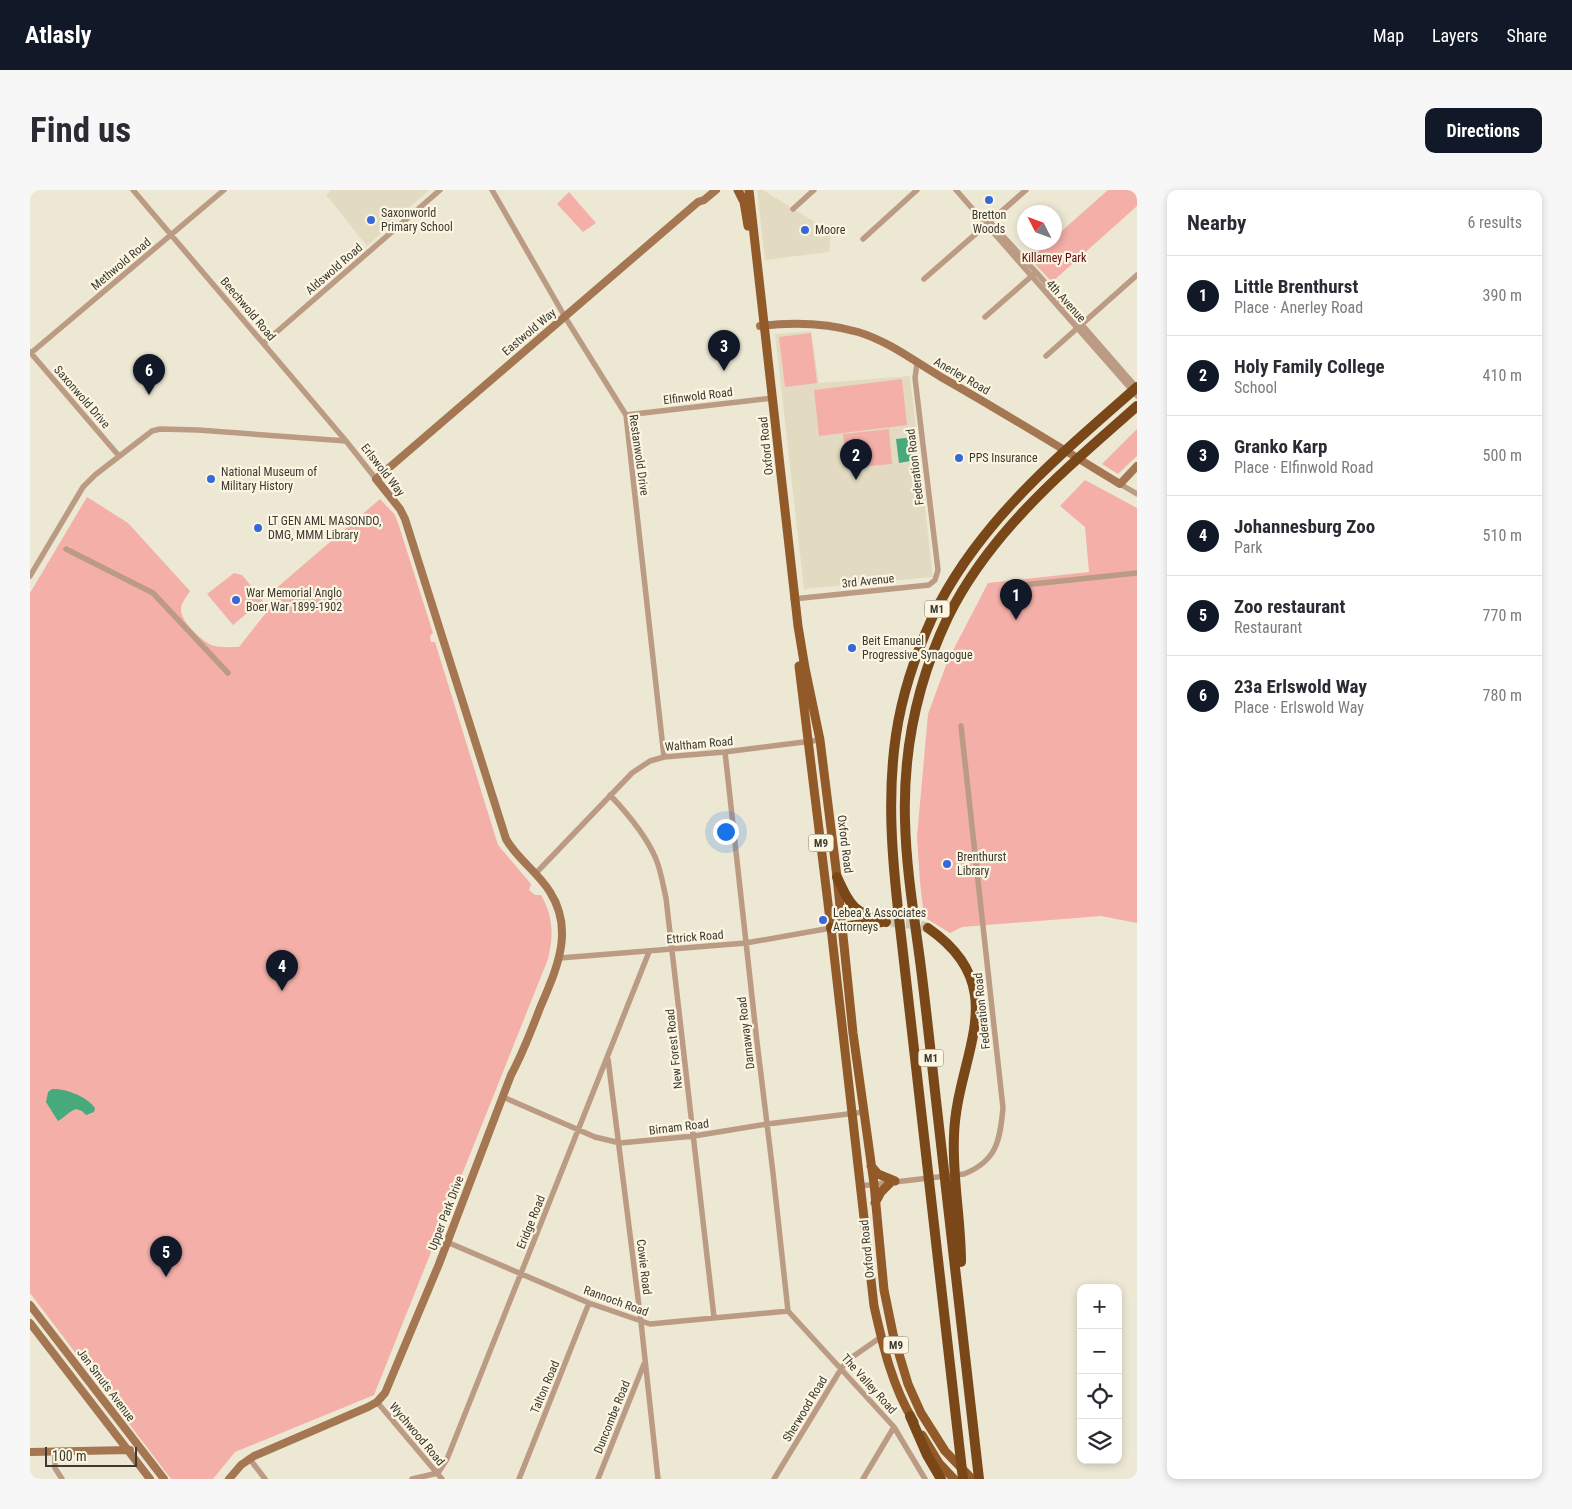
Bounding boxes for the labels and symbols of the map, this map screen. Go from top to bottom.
marker: Bretton Woods [983,194,995,206]
north arrow [1017,205,1062,250]
place label: Saxonworld Primary School [381,206,453,234]
place label: Bretton Woods [972,208,1006,236]
marker: Saxonworld Primary School [365,214,377,226]
place label: Moore [815,223,846,237]
marker: Moore [799,224,811,236]
street label: Methwold Road [88,235,154,293]
street label: Aldswold Road [303,241,365,297]
park label: Killarney Park [1022,251,1087,265]
street label: Beechwold Road [217,274,279,344]
street label: 4th Avenue [1043,277,1089,325]
street label: Eastwold Way [499,306,559,358]
pin: 3 [708,330,740,371]
pin: 6 [133,354,165,395]
street label: Anerley Road [932,354,992,398]
street label: Saxonwold Drive [51,363,113,431]
street label: Elfinwold Road [663,385,734,407]
street label: Restanwold Drive [626,414,652,497]
street label: Oxford Road [756,416,776,476]
street label: Federation Road [903,428,927,506]
pin: 2 [840,439,872,480]
street label: Erlswold Way [358,441,408,499]
place label: PPS Insurance [969,451,1038,465]
marker: PPS Insurance [953,452,965,464]
place label: National Museum of Military History [221,465,317,493]
marker: National Museum of Military History [205,473,217,485]
place label: LT GEN AML MASONDO, DMG, MMM Library [268,514,381,542]
marker: LT GEN AML MASONDO, DMG, MMM Library [252,522,264,534]
street label: 3rd Avenue [841,571,895,591]
pin: 1 [1000,579,1032,620]
place label: War Memorial Anglo Boer War 1899-1902 [246,586,342,614]
marker: War Memorial Anglo Boer War 1899-1902 [230,594,242,606]
road number: M1 [924,600,950,618]
place label: Beit Emanuel Progressive Synagogue [862,634,973,662]
marker: Beit Emanuel Progressive Synagogue [846,642,858,654]
street label: Waltham Road [664,734,734,754]
street label: Oxford Road [834,814,856,874]
your location [713,819,739,845]
road number: M9 [808,834,834,851]
place label: Brenthurst Library [957,850,1007,878]
marker: Brenthurst Library [941,858,953,870]
place label: Lebea & Associates Attorneys [833,906,926,934]
marker: Lebea & Associates Attorneys [817,914,829,926]
street label: Ettrick Road [666,928,724,946]
pin: 4 [266,950,298,991]
street label: Federation Road [971,972,993,1050]
street label: Darnaway Road [735,996,757,1070]
street label: New Forest Road [663,1008,685,1090]
road number: M1 [918,1050,944,1066]
street label: Birnam Road [648,1116,710,1138]
street label: Upper Park Drive [425,1173,467,1252]
street label: Eridge Road [514,1193,548,1251]
street label: Oxford Road [857,1219,877,1279]
pin: 5 [150,1236,182,1277]
street label: Cowie Road [634,1238,654,1296]
street label: Rannoch Road [582,1283,650,1319]
road number: M9 [884,1336,908,1354]
street label: Jan Smuts Avenue [74,1346,138,1424]
street label: The Valley Road [839,1351,900,1417]
street label: Talton Road [528,1358,562,1416]
street label: Sherwood Road [780,1374,830,1444]
street label: Duncombe Road [591,1378,633,1456]
street label: Wychwood Road [387,1400,447,1468]
scale bar [45,1444,138,1467]

